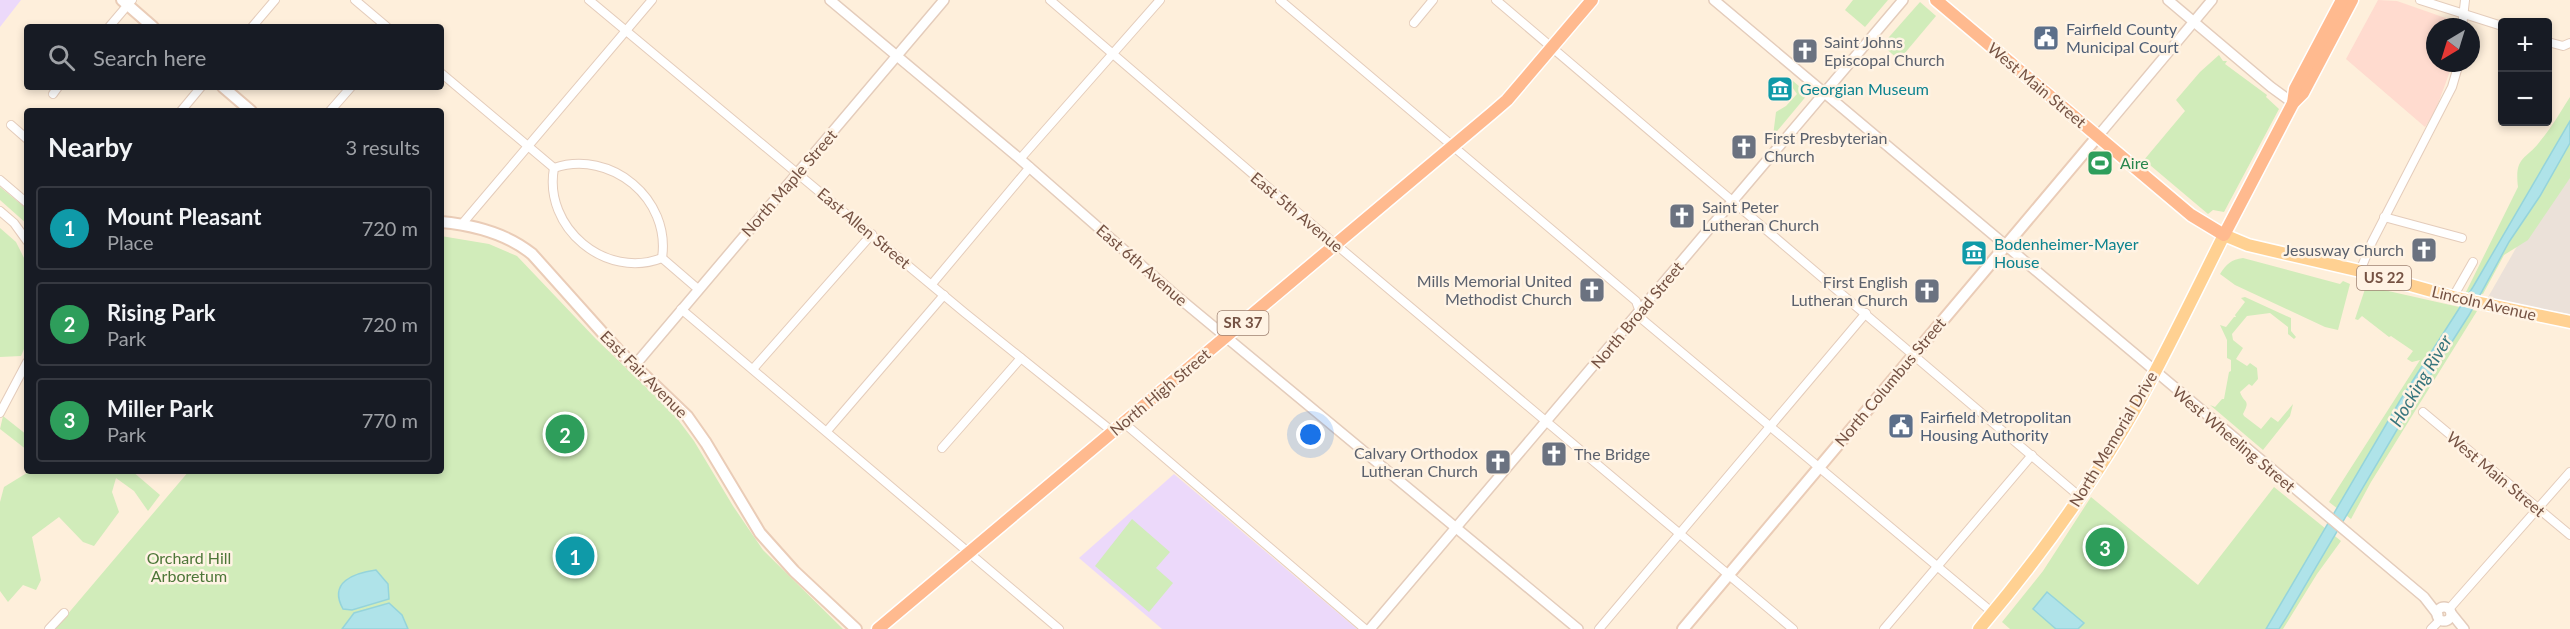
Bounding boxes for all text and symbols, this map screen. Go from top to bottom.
north arrow [2426,18,2480,72]
map controls [2498,18,2552,126]
button: + [2498,18,2552,72]
place label: Fairfield County Municipal Court [2066,19,2179,56]
public building icon: Fairfield County Municipal Court [2031,23,2061,53]
search box [24,24,444,90]
place label: Saint Johns Episcopal Church [1824,32,1945,69]
church icon: Saint Johns Episcopal Church [1790,36,1820,66]
street label: West Main Street [1984,38,2091,131]
icon: search [45,41,78,74]
text: Search here [93,44,206,71]
button: − [2498,72,2552,126]
museum icon: Georgian Museum [1765,74,1795,104]
place label: Georgian Museum [1800,79,1929,98]
street label: North Maple Street [737,125,840,240]
place label: First Presbyterian Church [1764,128,1887,165]
text: Nearby [48,131,133,163]
church icon: First Presbyterian Church [1729,132,1759,162]
text: 3 results [345,135,420,159]
sports icon: Aire [2085,148,2115,178]
place label: Aire [2120,153,2149,172]
street label: East 5th Avenue [1247,168,1347,256]
street label: East Allen Street [814,183,915,272]
place label: Saint Peter Lutheran Church [1702,197,1819,234]
church icon: Saint Peter Lutheran Church [1667,201,1697,231]
text: Mount Pleasant [107,203,262,230]
text: 1 [64,216,75,240]
text: 720 m [362,216,418,240]
street label: East 6th Avenue [1093,220,1192,309]
text: Place [107,230,154,254]
place label: Bodenheimer-Mayer House [1994,234,2139,271]
church icon: Jesusway Church [2409,235,2439,265]
museum icon: Bodenheimer-Mayer House [1959,238,1989,268]
place label: Jesusway Church [2284,240,2404,259]
street label: North Broad Street [1586,257,1687,372]
road number: US 22 [2357,266,2411,290]
place label: Mills Memorial United Methodist Church [1417,271,1572,308]
place label: First English Lutheran Church [1791,272,1908,309]
church icon: Mills Memorial United Methodist Church [1577,275,1607,305]
church icon: First English Lutheran Church [1912,276,1942,306]
street label: Lincoln Avenue [2430,281,2538,324]
text: Rising Park [107,299,216,326]
road number: SR 37 [1218,311,1268,335]
text: 2 [64,312,75,336]
text: 720 m [362,312,418,336]
street label: North Columbus Street [1830,313,1949,450]
text: Park [107,326,146,350]
street label: East Fair Avenue [597,326,692,421]
water label: Hocking River [2384,330,2456,430]
street label: North High Street [1106,344,1214,439]
street label: North Memorial Drive [2065,368,2161,510]
street label: West Wheeling Street [2169,382,2300,496]
text: Miller Park [107,395,213,422]
place label: Fairfield Metropolitan Housing Authority [1920,407,2072,444]
text: 3 [64,408,75,432]
text: 770 m [362,408,418,432]
public building icon: Fairfield Metropolitan Housing Authority [1886,411,1916,441]
pin: 2 [546,412,584,456]
your location [1296,420,1325,449]
text: Park [107,422,146,446]
street label: West Main Street [2443,427,2550,520]
church icon: The Bridge [1539,439,1569,469]
place label: Calvary Orthodox Lutheran Church [1354,443,1478,480]
place label: The Bridge [1574,444,1650,463]
church icon: Calvary Orthodox Lutheran Church [1483,447,1513,477]
pin: 3 [2086,524,2124,570]
pin: 1 [556,534,594,578]
park label: Orchard Hill Arboretum [147,548,231,585]

